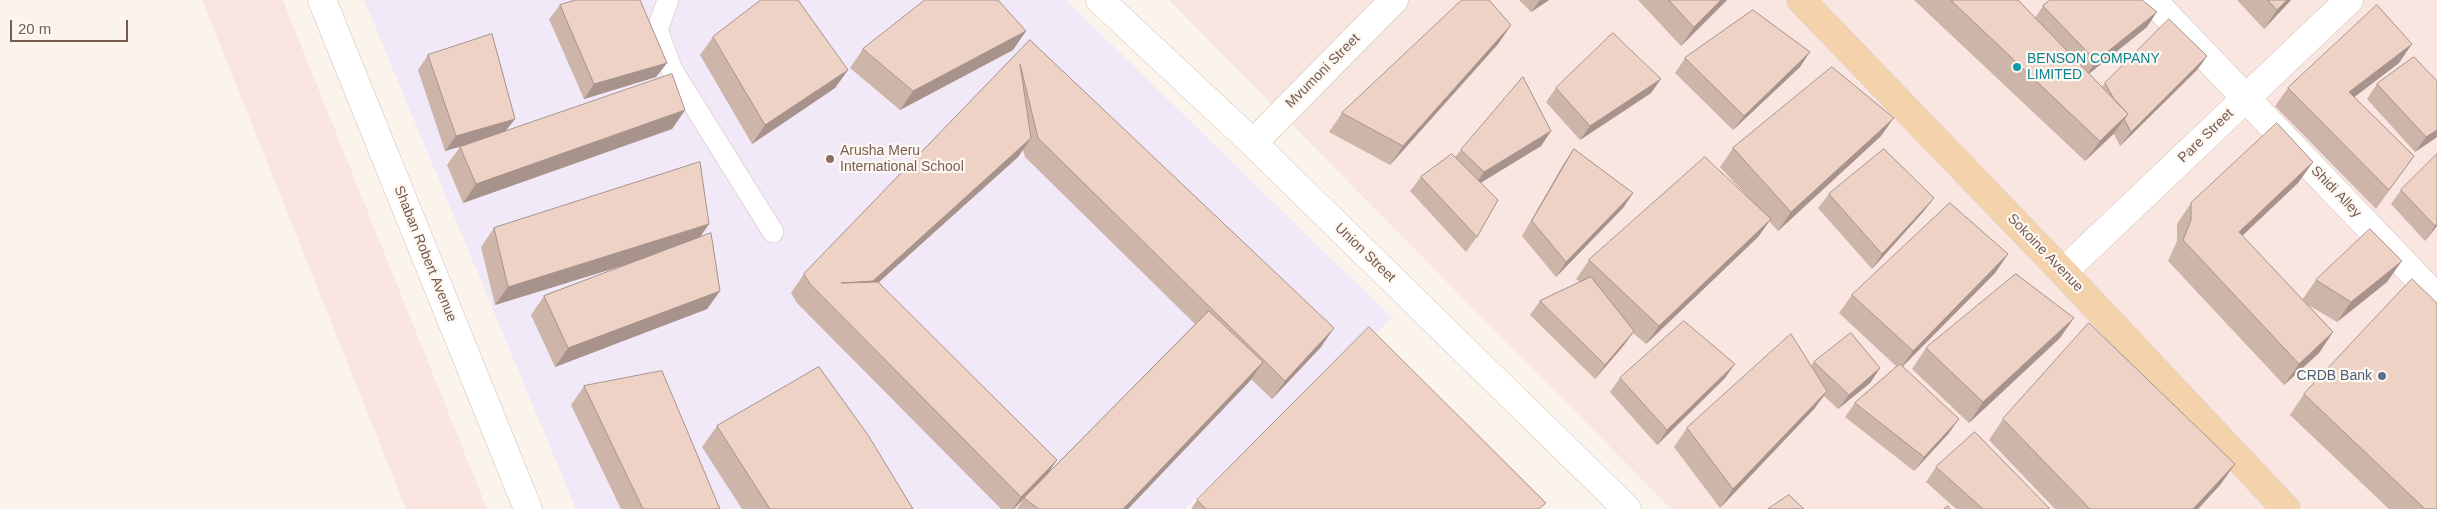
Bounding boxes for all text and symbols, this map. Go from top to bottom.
scale bar [12,10,130,42]
text: 20 m [18,20,51,37]
street label: Mvumoni Street [1282,30,1364,112]
place label: BENSON COMPANY LIMITED [2027,51,2160,84]
marker: BENSON COMPANY LIMITED [2011,61,2023,73]
street label: Pare Street [2175,105,2237,167]
place label: Arusha Meru International School [840,143,964,176]
marker: Arusha Meru International School [824,153,836,165]
street label: Shidi Alley [2307,163,2365,221]
street label: Shaban Robert Avenue [390,183,460,325]
street label: Sokoine Avenue [2004,211,2086,295]
street label: Union Street [1331,220,1399,286]
place label: CRDB Bank [2297,368,2372,384]
marker: CRDB Bank [2376,370,2388,382]

